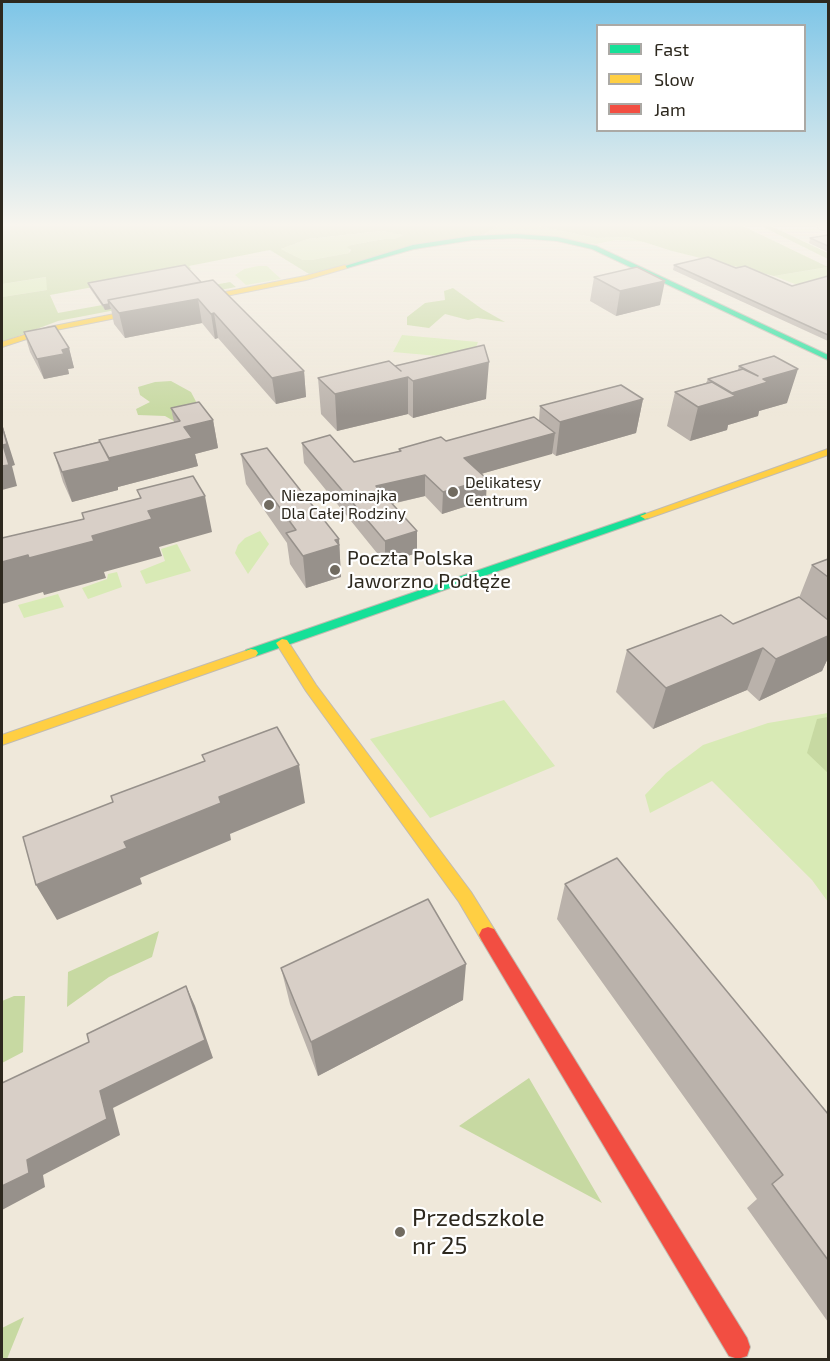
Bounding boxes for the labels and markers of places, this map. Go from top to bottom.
place label: Delikatesy Centrum [465,473,541,511]
marker: Delikatesy Centrum [446,485,460,499]
place label: Niezapominajka Dla Całej Rodziny [281,486,406,524]
marker: Niezapominajka Dla Całej Rodziny [262,498,276,512]
place label: Poczta Polska Jaworzno Podłęże [347,546,511,593]
marker: Poczta Polska Jaworzno Podłęże [328,563,342,577]
place label: Przedszkole nr 25 [412,1204,545,1260]
marker: Przedszkole nr 25 [393,1225,407,1239]

